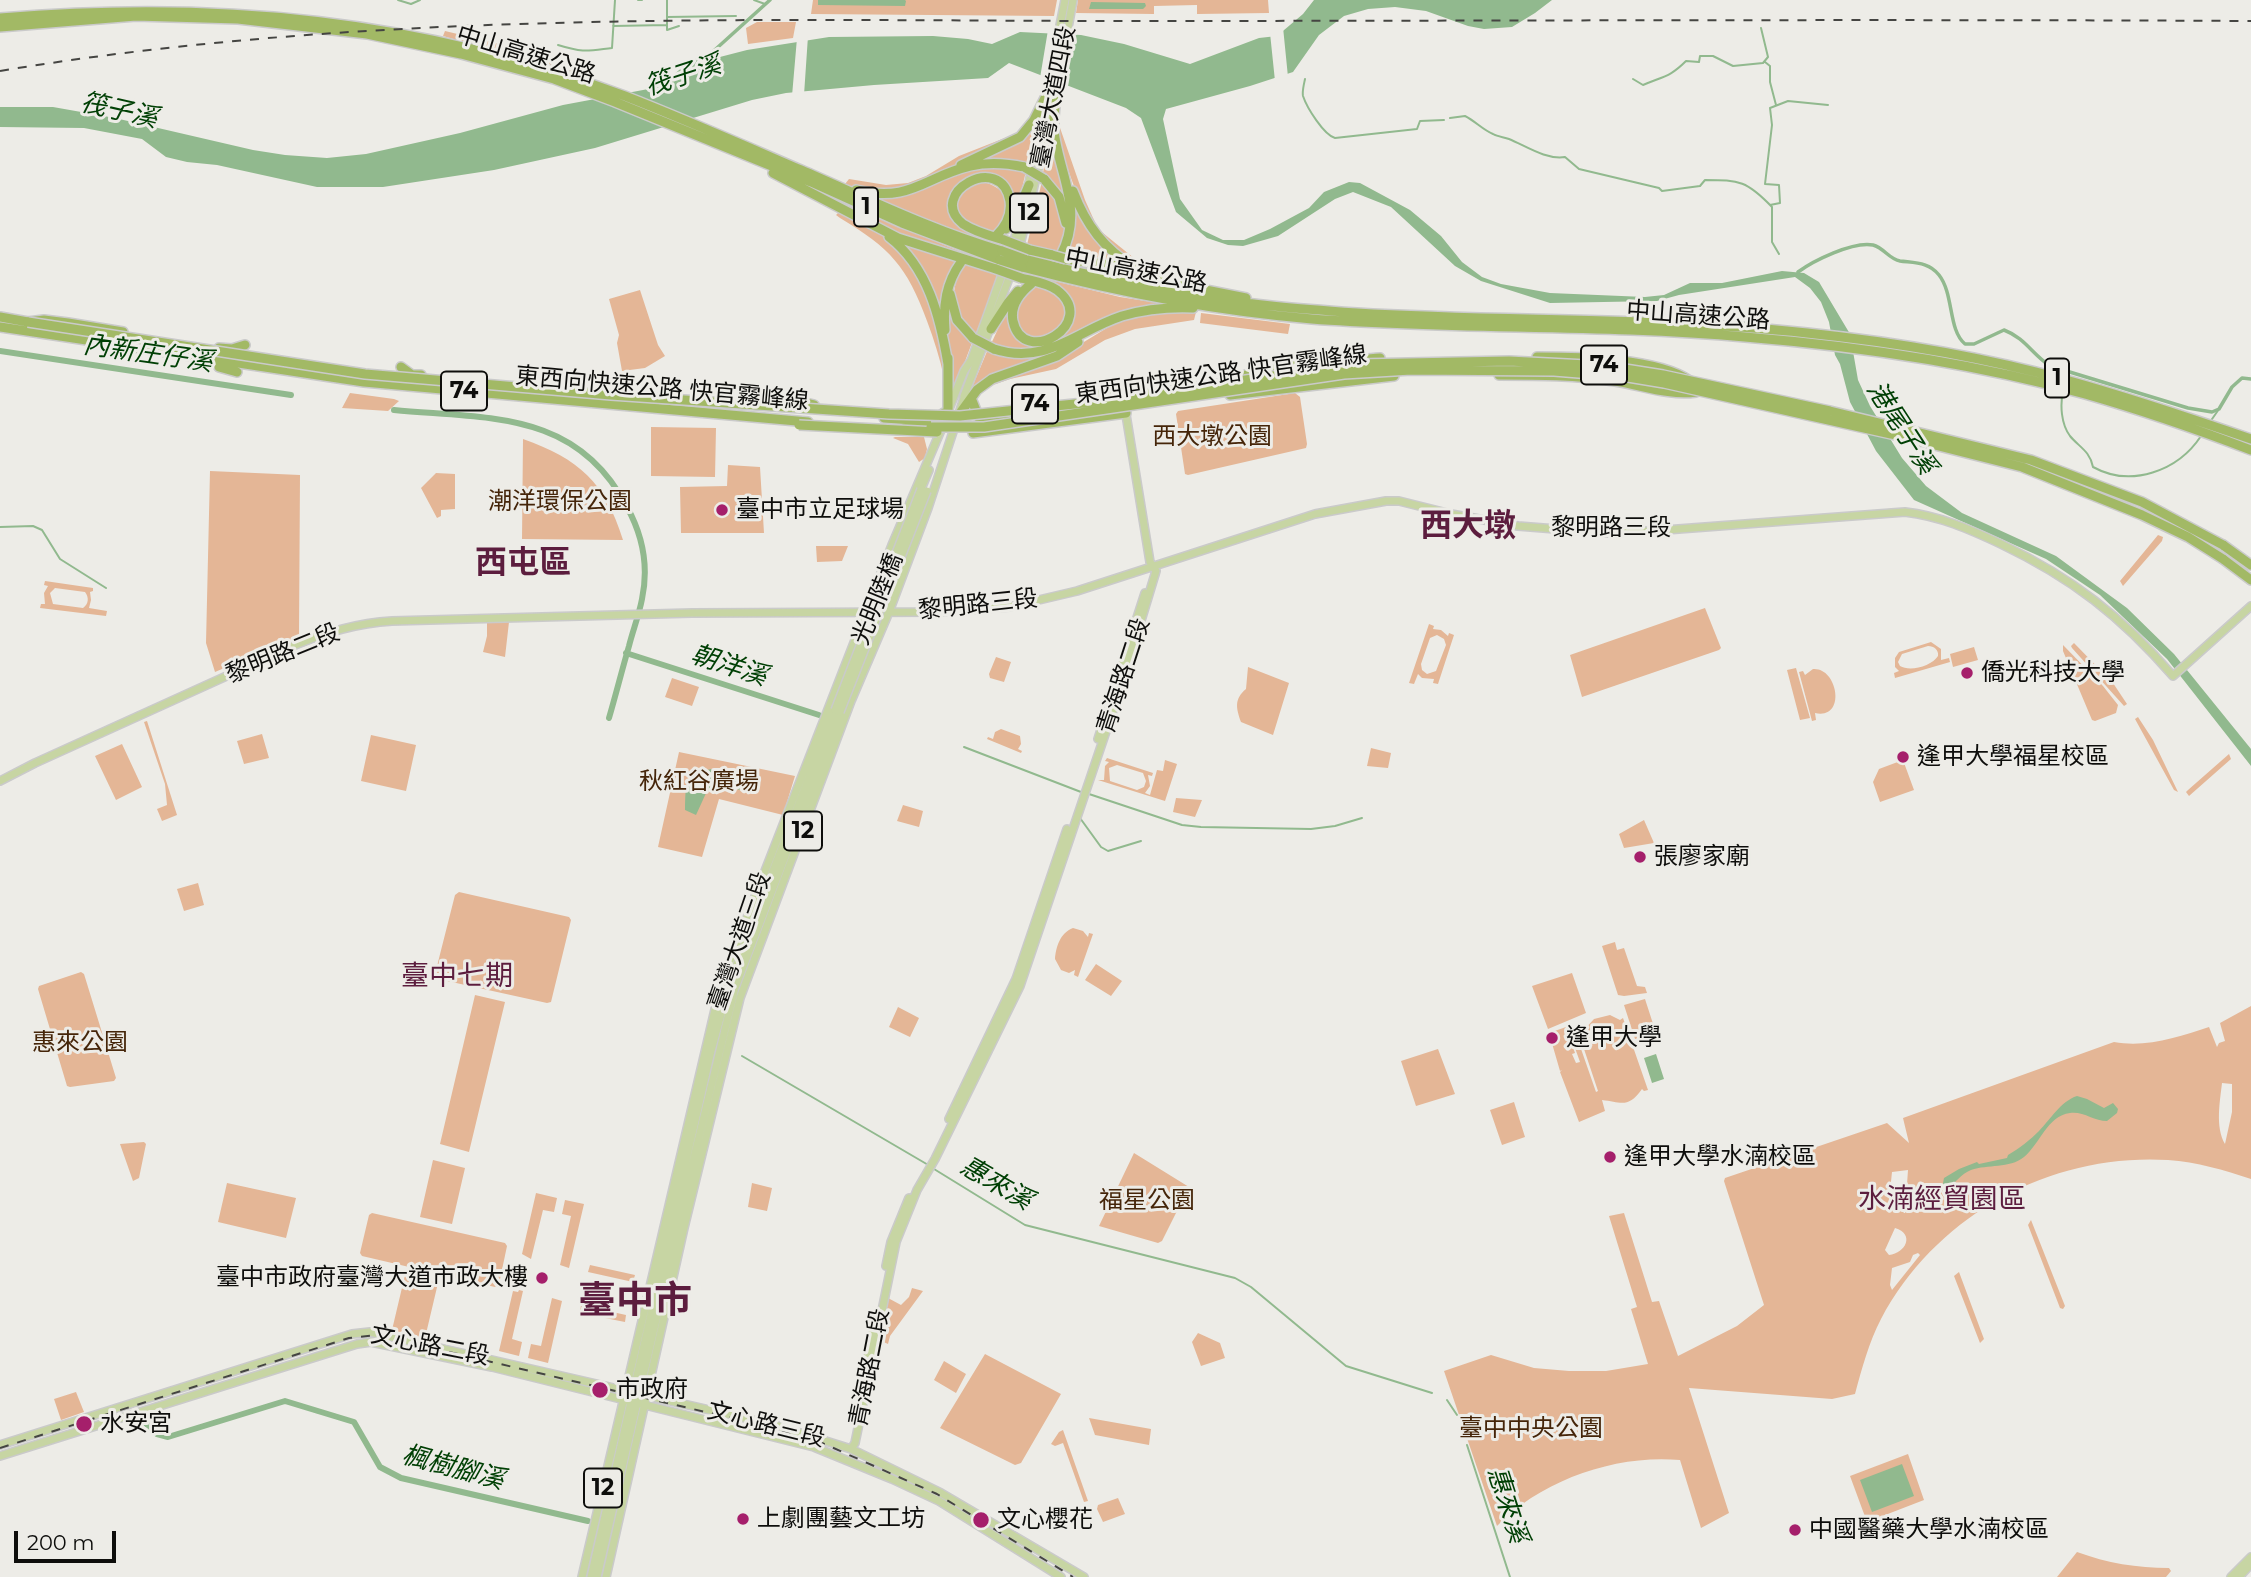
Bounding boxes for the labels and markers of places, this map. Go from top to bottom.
place label: 臺中市立足球場 [736,496,904,524]
marker: 臺中市立足球場 [714,502,730,518]
place label: 僑光科技大學 [1981,659,2125,687]
marker: 僑光科技大學 [1959,665,1975,681]
place label: 逢甲大學福星校區 [1917,743,2109,771]
marker: 逢甲大學福星校區 [1895,749,1911,765]
place label: 張廖家廟 [1654,843,1750,871]
marker: 張廖家廟 [1632,849,1648,865]
place label: 逢甲大學 [1566,1024,1662,1052]
marker: 逢甲大學 [1544,1030,1560,1046]
place label: 逢甲大學水湳校區 [1624,1143,1816,1171]
marker: 逢甲大學水湳校區 [1602,1149,1618,1165]
place label: 臺中市政府臺灣大道市政大樓 [216,1264,528,1292]
marker: 臺中市政府臺灣大道市政大樓 [534,1270,550,1286]
place label: 市政府 [616,1376,688,1404]
marker: 市政府 [590,1380,610,1400]
place label: 水安宮 [100,1410,172,1438]
marker: 水安宮 [74,1414,94,1434]
place label: 上劇團藝文工坊 [757,1505,925,1533]
place label: 文心櫻花 [997,1506,1093,1534]
marker: 文心櫻花 [971,1510,991,1530]
marker: 上劇團藝文工坊 [735,1511,751,1527]
place label: 中國醫藥大學水湳校區 [1809,1516,2049,1544]
marker: 中國醫藥大學水湳校區 [1787,1522,1803,1538]

